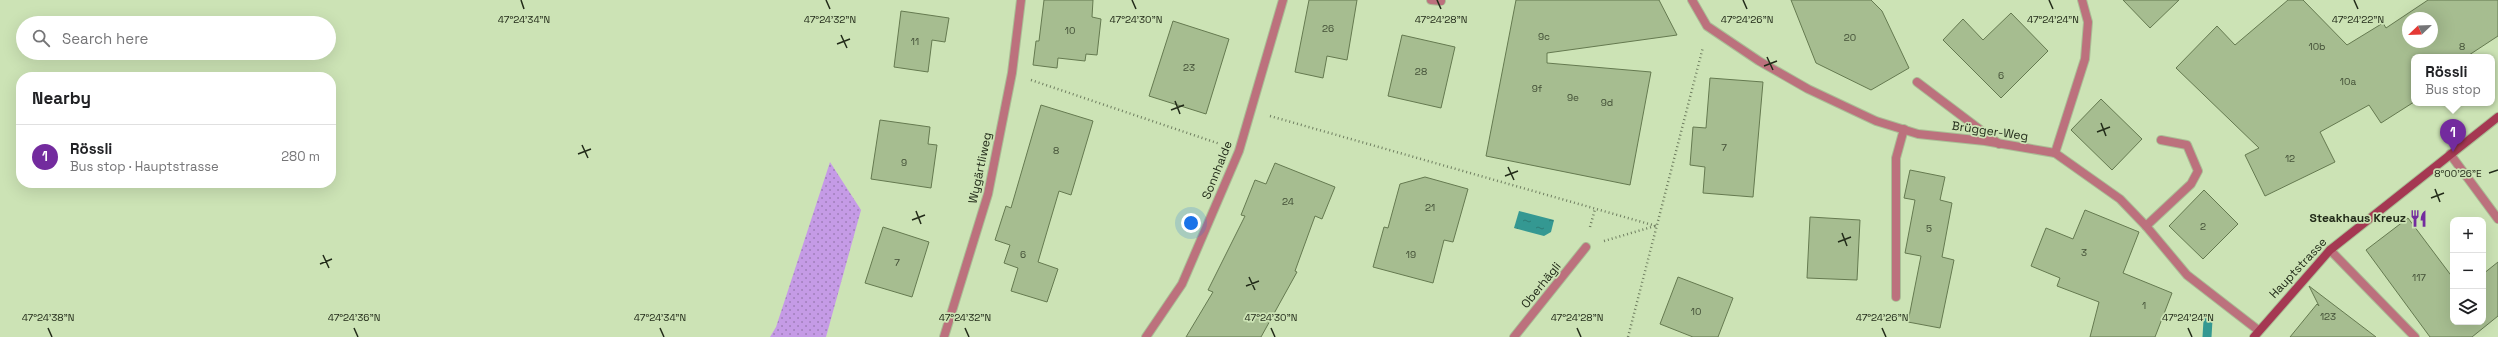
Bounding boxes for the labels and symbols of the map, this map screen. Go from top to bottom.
north arrow [2402,12,2438,48]
text: 47°24'34"N [498,13,550,26]
text: 47°24'32"N [804,13,856,26]
text: 47°24'30"N [1110,13,1162,26]
text: 47°24'28"N [1415,13,1467,26]
text: 47°24'26"N [1721,13,1773,26]
text: 47°24'24"N [2027,13,2079,26]
text: 47°24'22"N [2332,13,2384,26]
house number: 26 [1322,22,1334,35]
house number: 10 [1065,24,1075,37]
house number: 9c [1538,30,1550,43]
house number: 20 [1844,31,1856,44]
house number: 11 [911,35,919,48]
house number: 10b [2308,40,2326,53]
house number: 8 [2459,40,2465,53]
house number: 23 [1183,61,1195,74]
house number: 28 [1415,65,1427,78]
house number: 6 [1998,69,2004,82]
house number: 10a [2340,75,2356,88]
house number: 9f [1532,82,1543,95]
house number: 9e [1567,91,1579,104]
house number: 9d [1601,96,1613,109]
street label: Brügger-Weg [1951,118,2029,144]
pin: 1 [2440,119,2466,152]
street label: Wygärtliweg [965,131,995,205]
street label: Sonnhalde [1198,138,1236,202]
house number: 7 [1721,141,1727,154]
house number: 8 [1053,144,1059,157]
house number: 12 [2285,152,2295,165]
house number: 9 [901,156,907,169]
text: 8°00'26"E [2434,167,2482,180]
house number: 24 [1282,195,1294,208]
house number: 21 [1425,201,1435,214]
restaurant icon: Steakhaus Kreuz [2409,208,2429,228]
place label: Steakhaus Kreuz [2309,210,2406,226]
your location [1181,213,1201,233]
house number: 2 [2200,220,2206,233]
house number: 5 [1926,222,1932,235]
street label: Hauptstrasse [2266,234,2330,302]
house number: 3 [2081,246,2087,259]
house number: 6 [1020,248,1026,261]
house number: 19 [1406,248,1416,261]
house number: 7 [894,256,900,269]
street label: Oberhägli [1517,259,1565,311]
house number: 117 [2412,271,2426,284]
house number: 1 [2142,299,2146,312]
house number: 10 [1691,305,1701,318]
house number: 123 [2320,310,2336,323]
text: 47°24'38"N [22,311,74,324]
text: 47°24'36"N [328,311,380,324]
text: 47°24'34"N [634,311,686,324]
text: 47°24'32"N [939,311,991,324]
text: 47°24'30"N [1245,311,1297,324]
text: 47°24'28"N [1551,311,1603,324]
text: 47°24'26"N [1856,311,1908,324]
text: 47°24'24"N [2162,311,2214,324]

